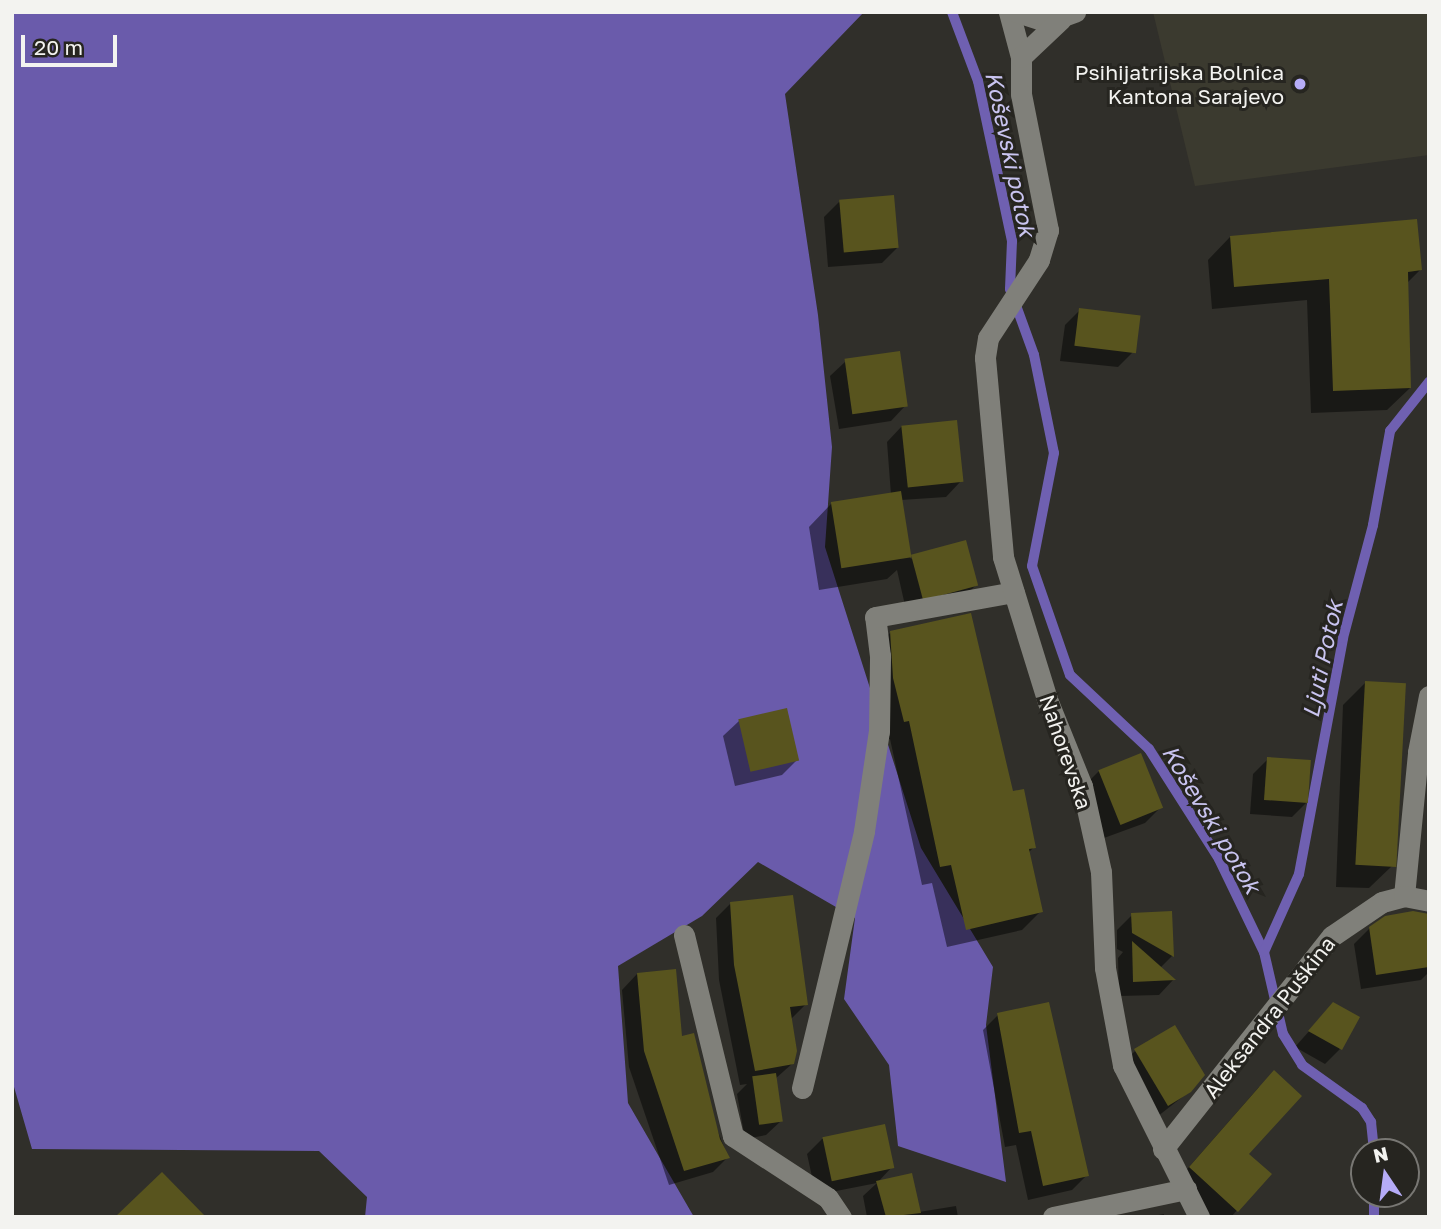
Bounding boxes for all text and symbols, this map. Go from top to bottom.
scale bar [24,21,121,65]
text: 20 m [34,34,83,60]
place label: Psihijatrijska Bolnica Kantona Sarajevo [1075,59,1284,109]
water label: Koševski potok [980,69,1042,239]
marker: Psihijatrijska Bolnica Kantona Sarajevo [1290,74,1310,94]
water label: Ljuti Potok [1296,598,1348,720]
street label: Nahorevska [1035,691,1097,813]
water label: Koševski potok [1157,740,1267,898]
street label: Aleksandra Puškina [1198,931,1340,1103]
north arrow [1350,1138,1420,1208]
text: N [1371,1141,1390,1167]

